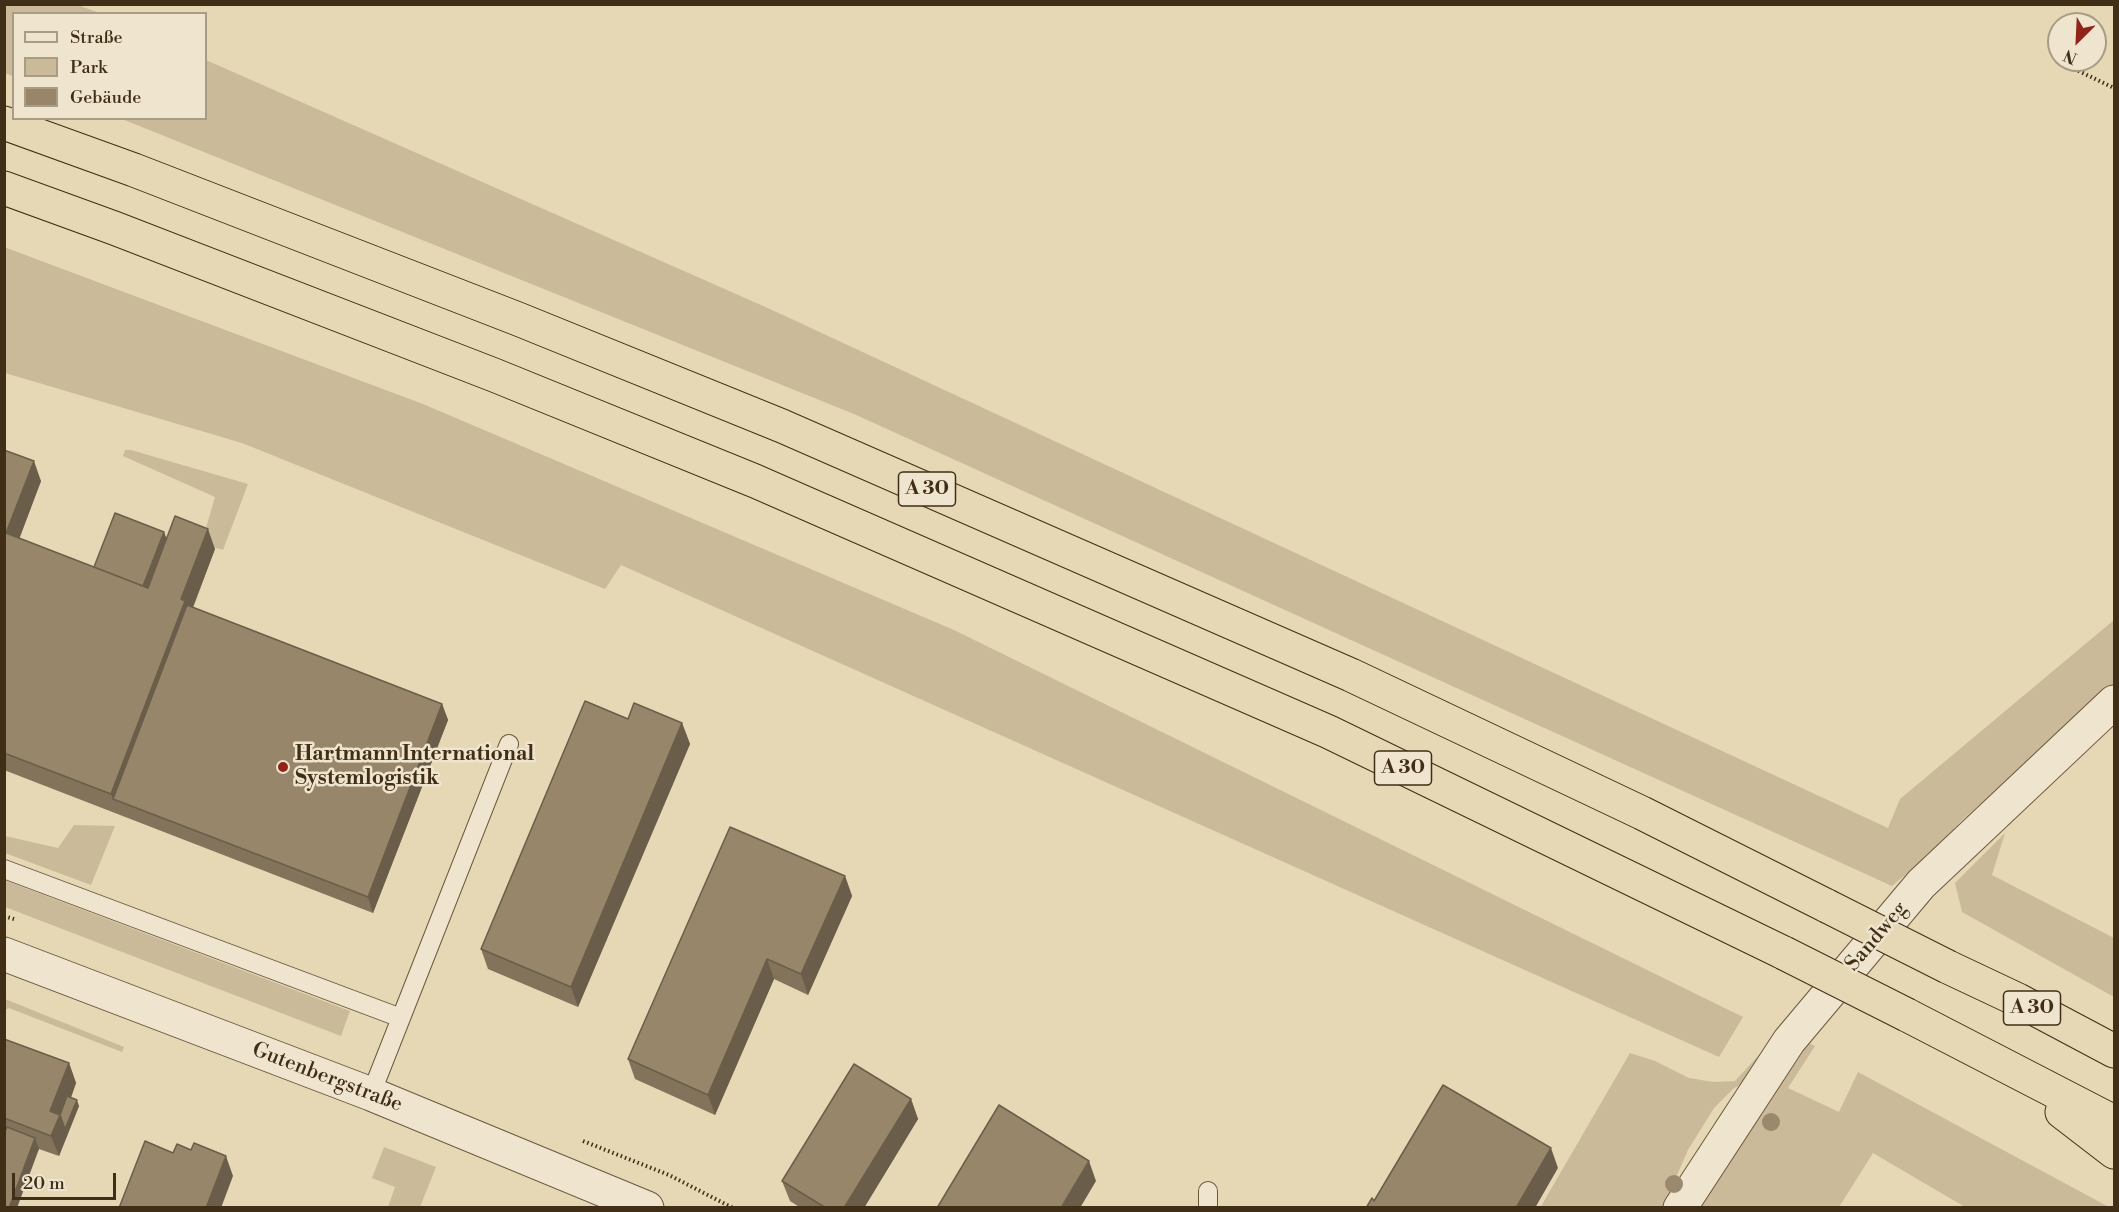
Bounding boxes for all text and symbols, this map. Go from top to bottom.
legend [12,12,207,120]
north arrow [2047,12,2107,72]
text: Straße [70,26,123,49]
text: N [2061,45,2080,68]
text: Park [70,56,107,79]
text: Gebäude [70,86,141,109]
road number: A 30 [898,472,956,506]
place label: Hartmann International Systemlogistik [295,742,534,792]
road number: A 30 [1374,751,1432,785]
marker: Hartmann International Systemlogistik [276,760,290,774]
street label: Sandweg [1841,897,1913,977]
road number: A 30 [2004,991,2060,1025]
street label: Gutenbergstraße [248,1038,406,1118]
scale bar [15,1161,118,1199]
text: 20 m [23,1172,65,1195]

